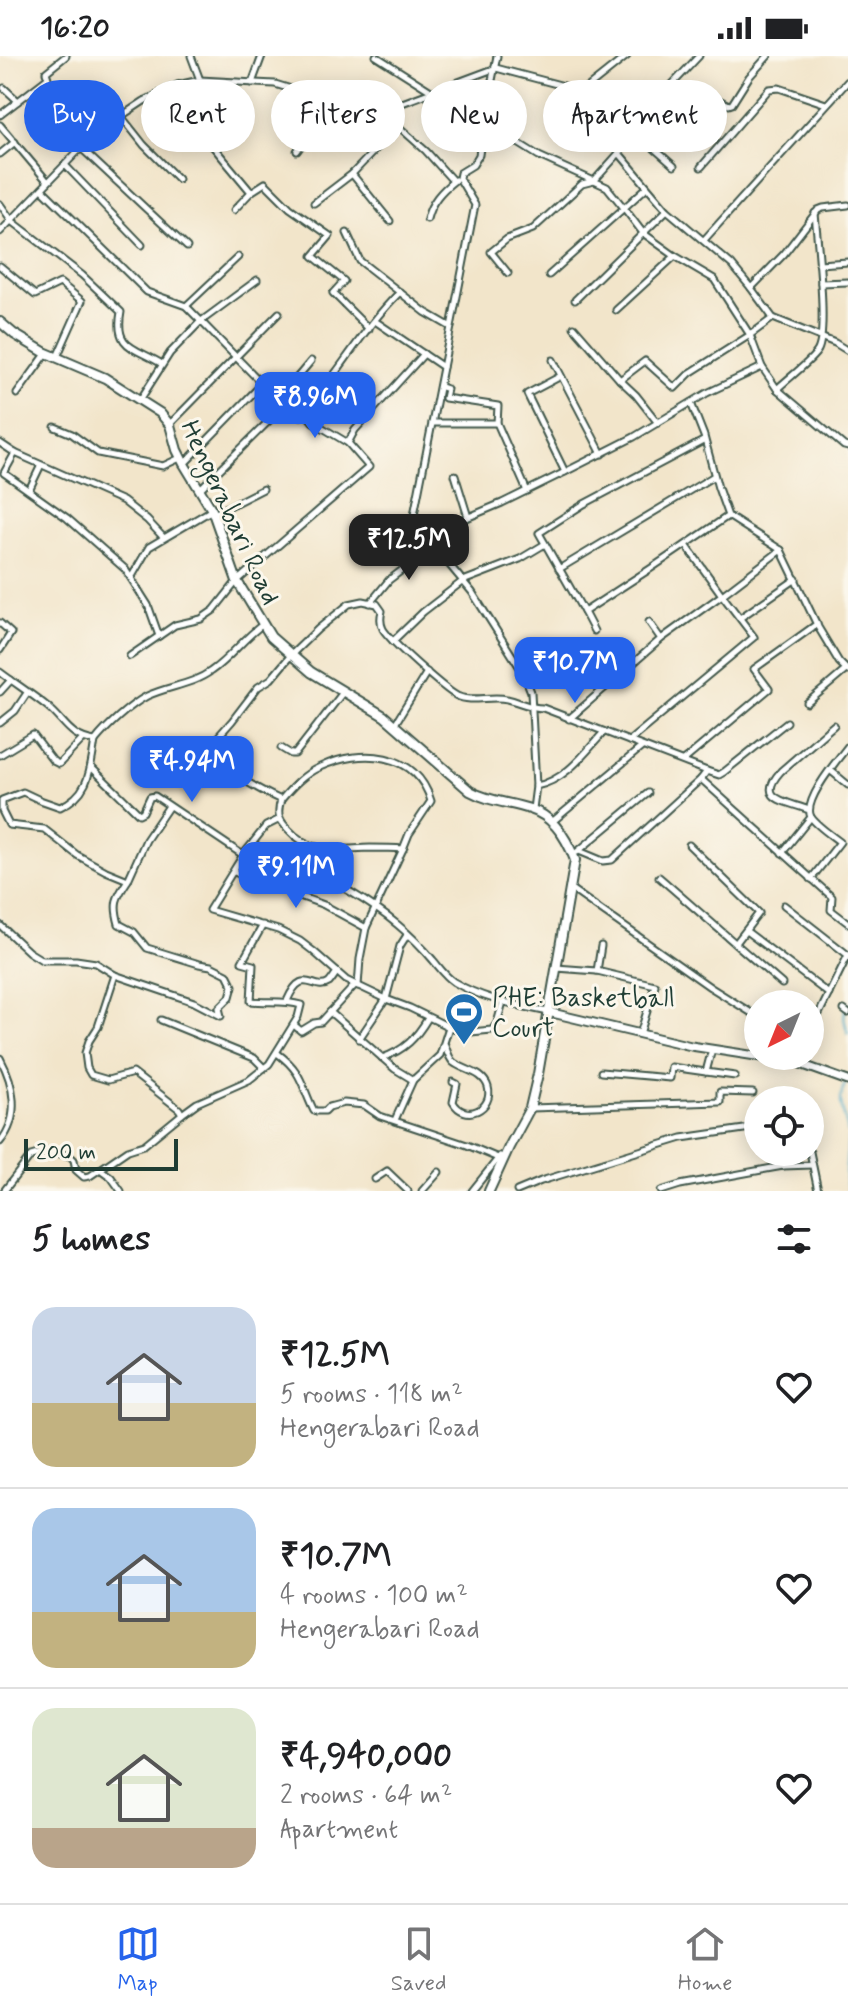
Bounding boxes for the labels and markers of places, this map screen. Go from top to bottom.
pin: ₹8.96M [250,372,380,440]
pin: ₹12.5M [344,514,474,582]
pin: ₹10.7M [510,637,640,705]
pin: ₹4.94M [127,736,257,804]
pin: ₹9.11M [231,842,361,910]
place label: PHE: Basketball Court [492,982,675,1046]
sports icon: PHE: Basketball Court [443,991,485,1046]

